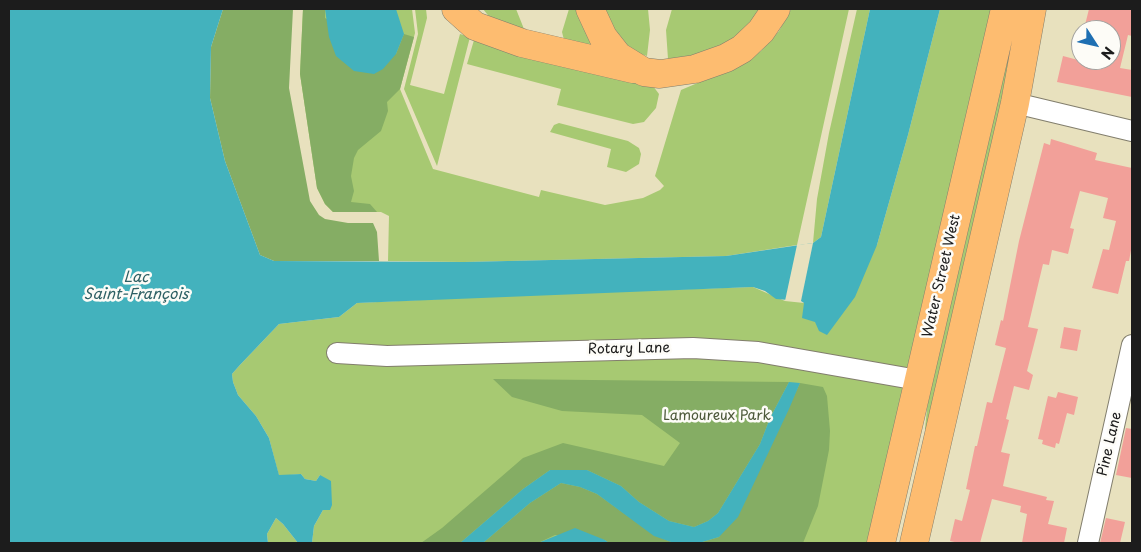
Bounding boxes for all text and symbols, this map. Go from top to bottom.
north arrow [1071,20,1121,70]
text: N [1096,43,1120,64]
street label: Water Street West [920,213,964,339]
water label: Lac Saint-François [84,269,188,304]
street label: Rotary Lane [588,340,670,358]
park label: Lamoureux Park [663,408,771,424]
street label: Pine Lane [1094,410,1126,478]

